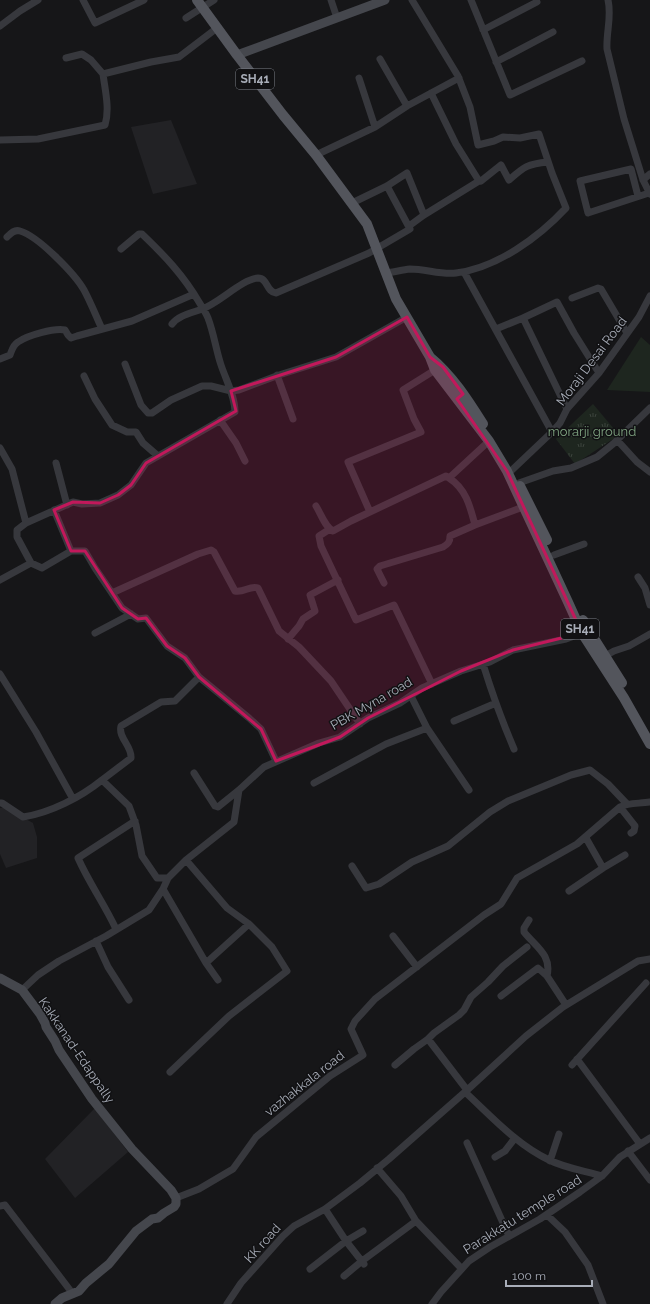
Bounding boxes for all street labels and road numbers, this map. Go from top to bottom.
road number: SH41 [236,69,274,89]
street label: Moraji Desai Road [553,314,630,409]
road number: SH41 [561,619,599,639]
street label: PBK Myna road [328,674,415,733]
street label: Kakkanad-Edappally [36,994,118,1106]
street label: vazhakkala road [261,1048,347,1119]
street label: Parakkatu temple road [460,1172,584,1257]
street label: KK road [241,1221,284,1266]

